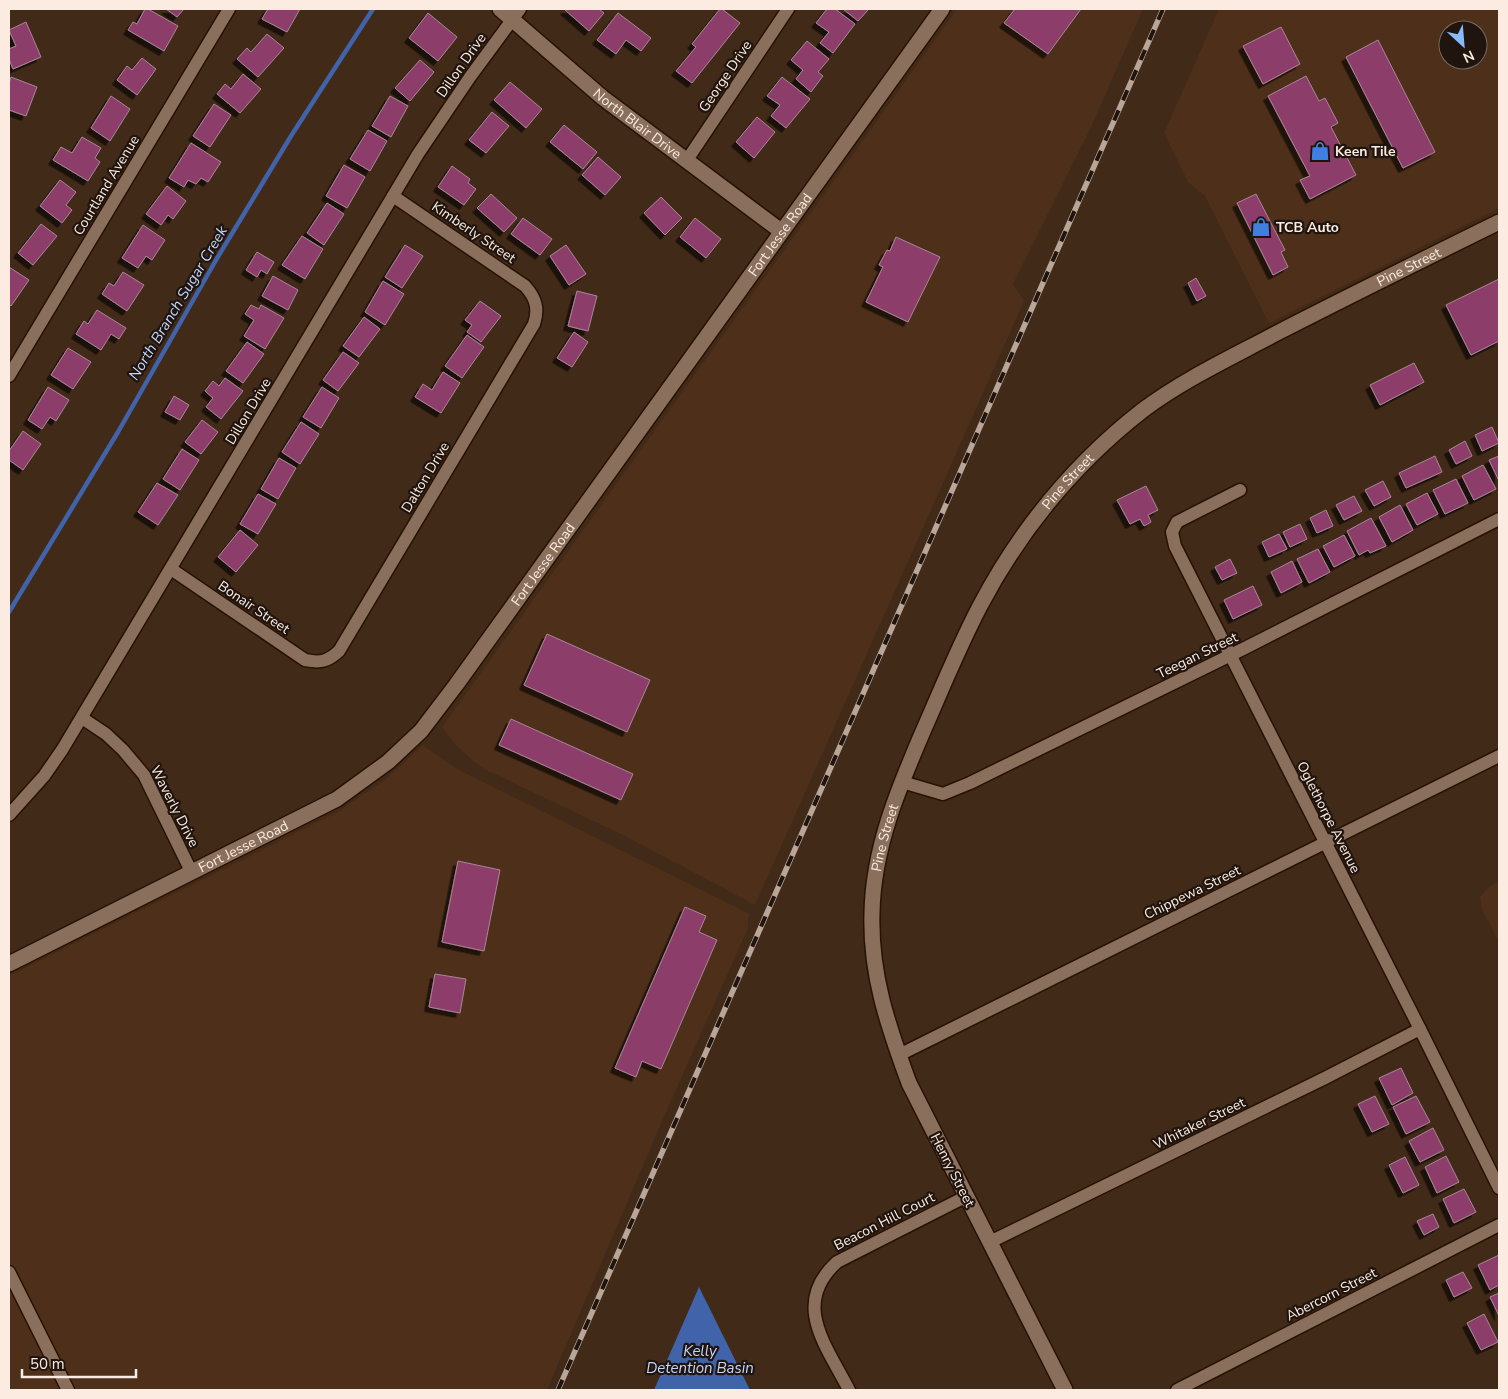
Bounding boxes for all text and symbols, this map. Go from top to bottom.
north arrow [1438,20,1488,70]
street label: Dillon Drive [432,29,491,101]
street label: George Drive [694,37,756,116]
text: N [1460,45,1477,67]
street label: North Blair Drive [589,85,685,163]
street label: Courtland Avenue [69,132,144,239]
shop icon: Keen Tile [1309,140,1331,162]
place label: Keen Tile [1335,142,1396,161]
street label: Fort Jesse Road [744,189,817,280]
street label: Kimberly Street [428,197,520,268]
shop icon: TCB Auto [1250,216,1272,238]
place label: TCB Auto [1276,218,1339,237]
water label: North Branch Sugar Creek [124,222,232,384]
street label: Pine Street [1373,243,1444,291]
street label: Dillon Drive [221,374,276,448]
street label: Dalton Drive [397,438,454,516]
street label: Pine Street [1038,449,1098,514]
street label: Fort Jesse Road [507,519,580,610]
street label: Bonair Street [214,576,293,638]
street label: Teegan Street [1154,628,1241,683]
street label: Oglethorpe Avenue [1292,758,1365,876]
street label: Waverly Drive [146,762,203,850]
street label: Pine Street [867,801,903,873]
street label: Fort Jesse Road [195,816,291,877]
street label: Chippewa Street [1141,861,1244,924]
street label: Whitaker Street [1150,1093,1248,1154]
street label: Henry Street [926,1130,979,1210]
street label: Beacon Hill Court [831,1188,938,1255]
street label: Abercorn Street [1283,1263,1380,1326]
water label: Kelly Detention Basin [646,1341,754,1378]
scale bar [22,1346,136,1378]
text: 50 m [30,1354,65,1374]

